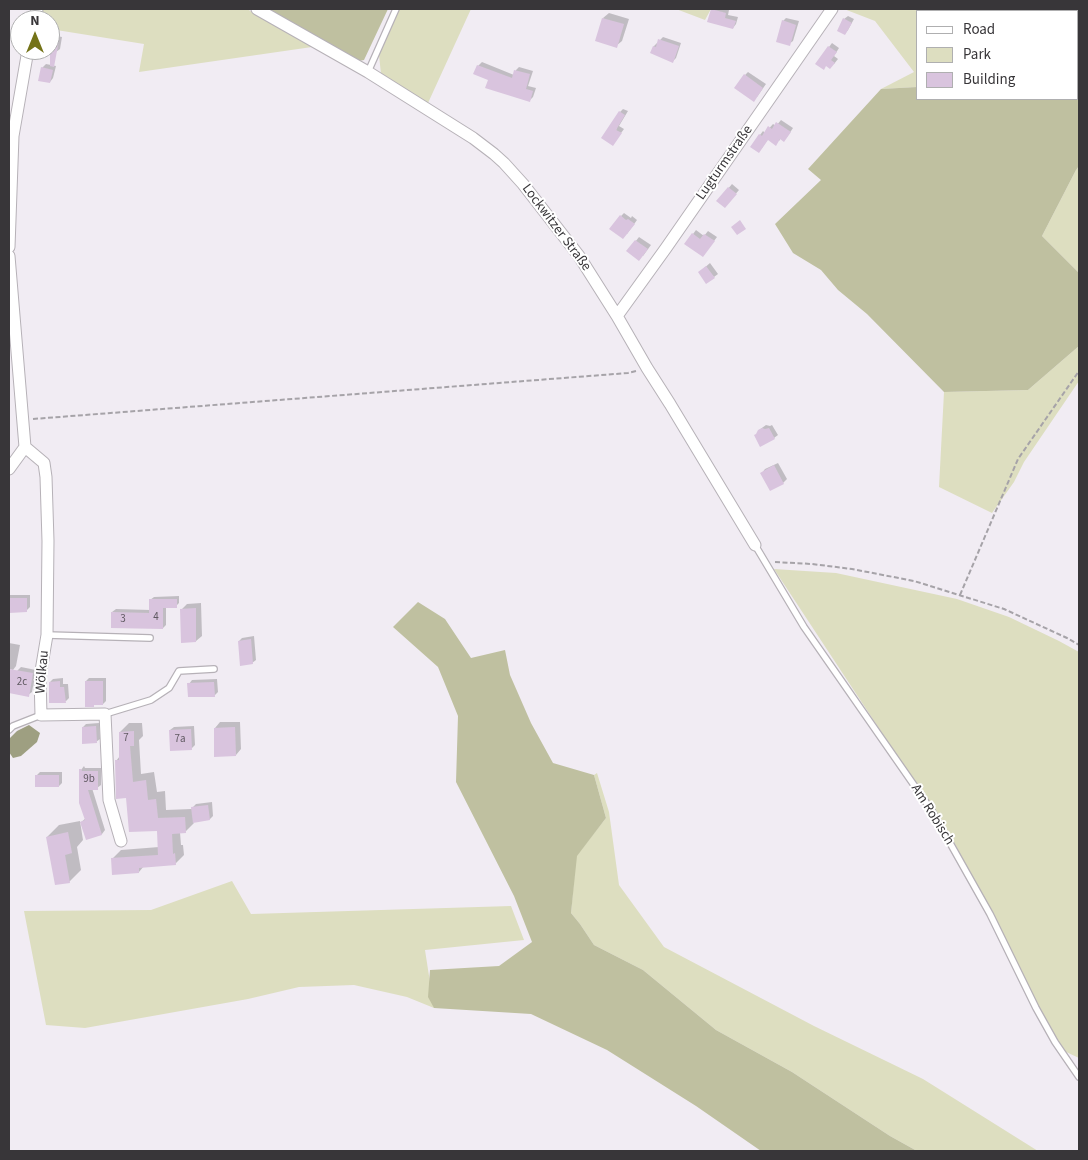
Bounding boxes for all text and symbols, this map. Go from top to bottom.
north arrow [10,10,60,60]
legend [916,10,1078,100]
text: N [30,11,40,31]
text: Road [963,19,995,40]
text: Park [963,44,991,65]
text: Building [963,69,1015,90]
street label: Lugturmstraße [693,123,757,203]
street label: Lockwitzer Straße [518,181,594,275]
house number: 4 [153,611,159,625]
house number: 3 [120,613,126,627]
street label: Wölkau [33,650,53,694]
house number: 2c [17,676,27,690]
house number: 7 [123,732,129,746]
house number: 7a [174,733,186,747]
house number: 9b [83,773,95,787]
street label: Am Robisch [907,782,957,848]

